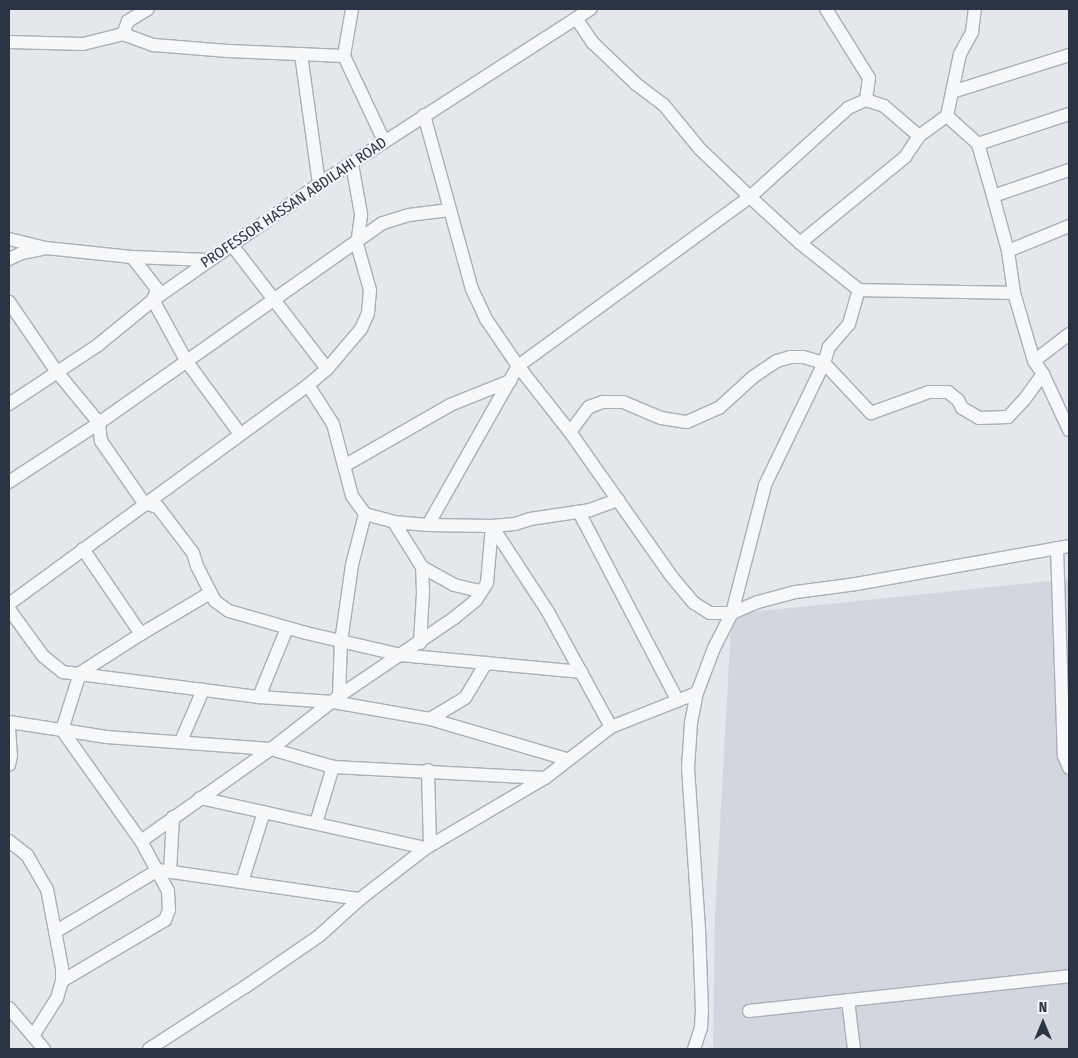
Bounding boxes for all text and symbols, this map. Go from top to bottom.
street label: PROFESSOR HASSAN ABDILAHI ROAD [198,134,390,272]
north arrow [1018,998,1068,1048]
text: N [1039,999,1047,1016]

